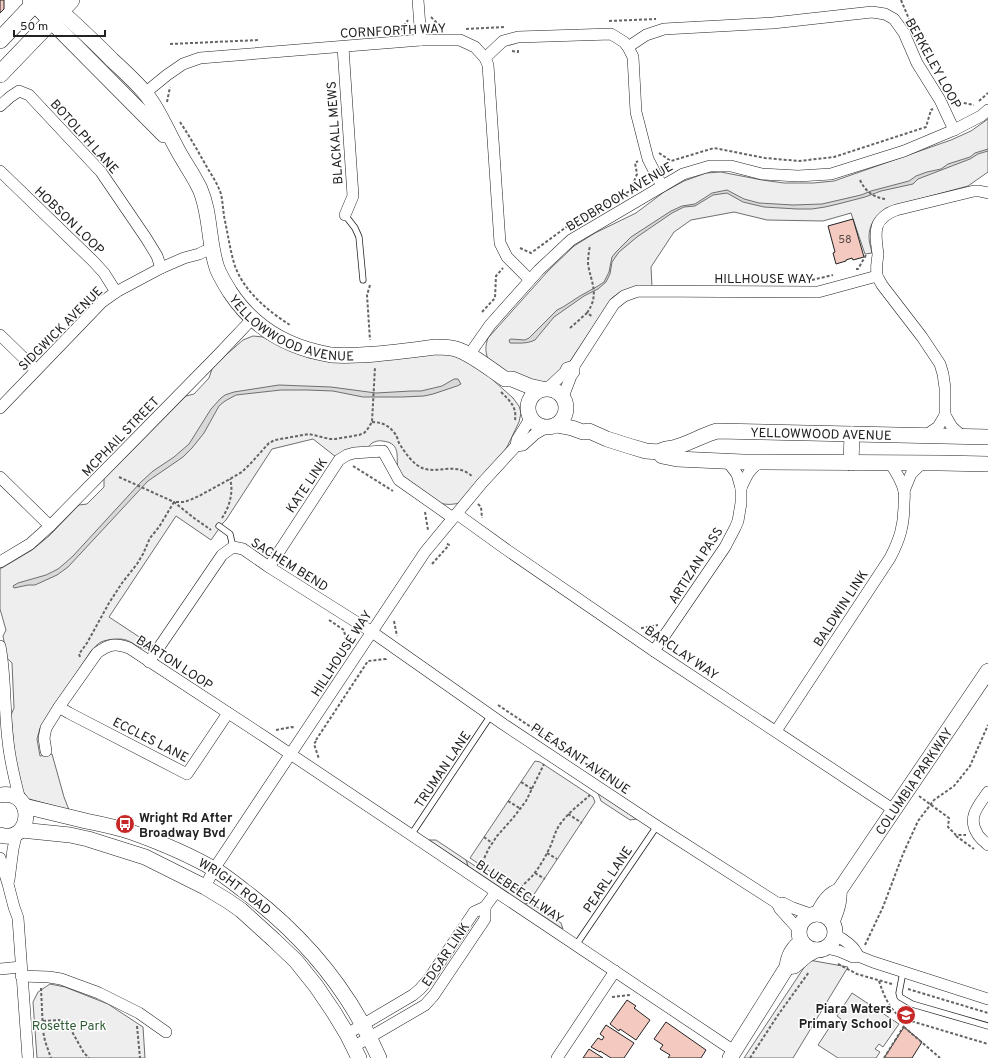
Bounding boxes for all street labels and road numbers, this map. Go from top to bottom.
street label: BERKELEY LOOP [901,16,964,112]
street label: CORNFORTH WAY [340,21,447,43]
street label: BLACKALL MEWS [324,81,348,185]
street label: BOTOLPH LANE [46,97,121,178]
street label: BEDBROOK AVENUE [564,160,676,236]
street label: HOBSON LOOP [30,184,107,259]
street label: HILLHOUSE WAY [714,272,814,288]
street label: SIDGWICK AVENUE [16,284,107,375]
street label: YELLOWWOOD AVENUE [224,292,354,365]
street label: MCPHAIL STREET [79,394,164,481]
street label: YELLOWWOOD AVENUE [750,426,892,445]
street label: KATE LINK [283,456,332,517]
street label: ARTIZAN PASS [666,525,727,607]
street label: SACHEM BEND [247,535,331,596]
street label: BALDWIN LINK [811,568,872,650]
street label: HILLHOUSE WAY [309,608,376,700]
street label: BARCLAY WAY [641,623,721,684]
street label: BARTON LOOP [133,633,215,694]
street label: ECCLES LANE [110,715,191,767]
street label: PLEASANT AVENUE [527,721,632,799]
street label: COLUMBIA PARKWAY [873,725,957,839]
street label: TRUMAN LANE [412,729,475,811]
street label: PEARL LANE [581,844,637,916]
street label: WRIGHT ROAD [195,856,274,919]
street label: BLUEBEECH WAY [472,857,566,928]
street label: EDGAR LINK [419,920,474,990]

